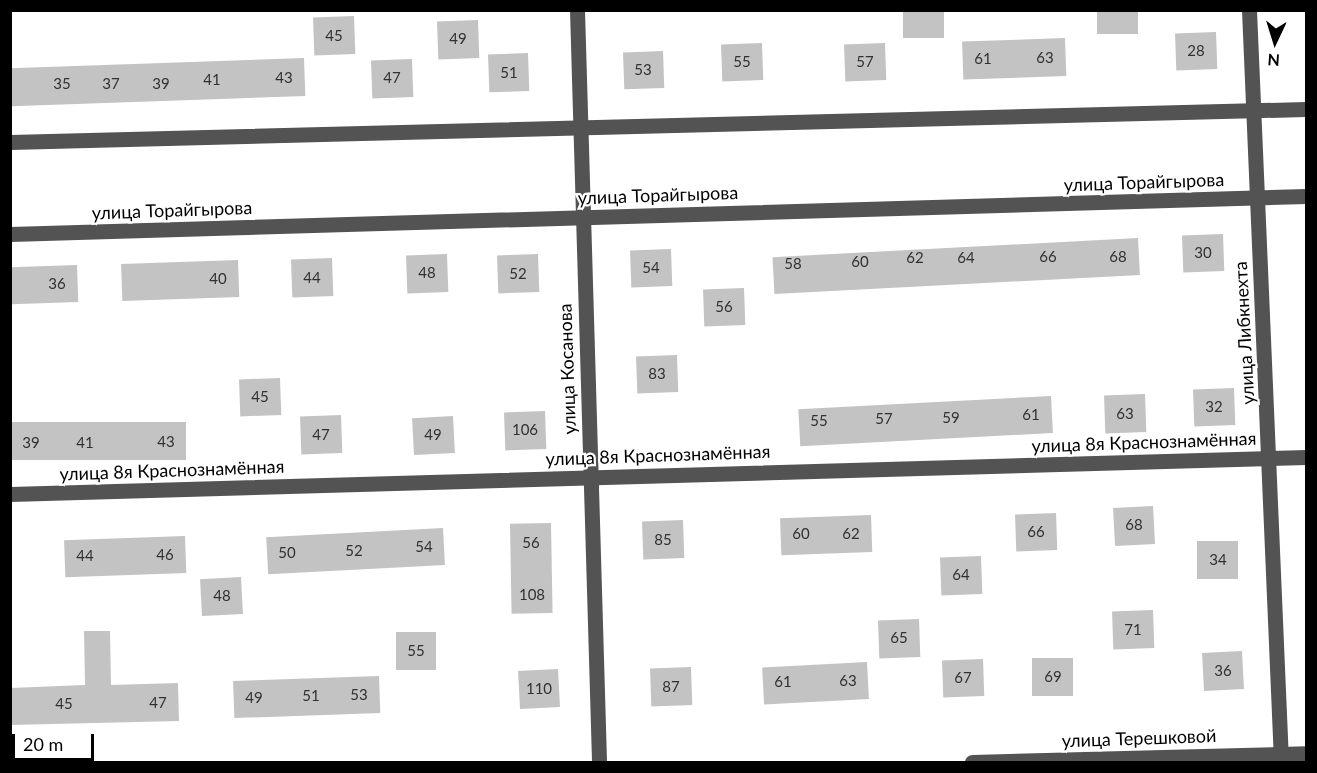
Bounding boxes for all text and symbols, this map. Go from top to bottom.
north arrow [1245,12,1305,72]
house number: 45 [325,27,343,45]
house number: 49 [449,30,467,48]
house number: 28 [1187,42,1205,60]
house number: 63 [1036,49,1054,67]
house number: 61 [974,50,992,68]
text: N [1267,51,1281,70]
house number: 55 [733,53,751,71]
house number: 57 [856,53,874,71]
house number: 53 [634,61,652,79]
house number: 51 [500,64,518,82]
house number: 43 [275,69,293,87]
house number: 47 [383,69,401,87]
house number: 41 [203,71,221,89]
house number: 35 [53,75,71,93]
house number: 37 [102,75,120,93]
house number: 39 [152,75,170,93]
street label: улица Торайгырова [1063,168,1225,196]
street label: улица Торайгырова [577,181,739,209]
street label: улица Торайгырова [91,196,253,224]
house number: 30 [1194,244,1212,262]
house number: 66 [1039,248,1057,266]
house number: 68 [1109,248,1127,266]
house number: 62 [906,249,924,267]
house number: 64 [957,249,975,267]
house number: 60 [851,253,869,271]
house number: 58 [784,255,802,273]
house number: 54 [642,259,660,277]
street label: улица Либкнехта [1229,261,1259,405]
house number: 48 [418,264,436,282]
house number: 52 [509,265,527,283]
house number: 44 [303,269,321,287]
house number: 40 [209,270,227,288]
house number: 36 [48,275,66,293]
house number: 56 [715,298,733,316]
street label: улица Косанова [554,303,580,435]
house number: 83 [648,365,666,383]
house number: 45 [251,388,269,406]
house number: 32 [1205,398,1223,416]
house number: 63 [1116,405,1134,423]
house number: 61 [1022,406,1040,424]
house number: 59 [942,409,960,427]
house number: 57 [875,410,893,428]
house number: 55 [810,412,828,430]
house number: 106 [512,421,538,439]
house number: 47 [312,426,330,444]
house number: 49 [424,426,442,444]
street label: улица 8я Краснознамённая [1031,427,1257,457]
house number: 43 [157,433,175,451]
house number: 39 [22,434,40,452]
house number: 41 [76,434,94,452]
street label: улица 8я Краснознамённая [545,440,771,470]
street label: улица 8я Краснознамённая [59,455,285,485]
house number: 68 [1125,516,1143,534]
house number: 66 [1027,523,1045,541]
house number: 60 [792,525,810,543]
house number: 62 [842,525,860,543]
house number: 85 [654,531,672,549]
house number: 56 [522,534,540,552]
house number: 54 [415,538,433,556]
house number: 52 [345,542,363,560]
house number: 50 [278,544,296,562]
house number: 46 [156,546,174,564]
house number: 44 [76,547,94,565]
house number: 34 [1209,551,1227,569]
house number: 64 [952,566,970,584]
house number: 108 [519,586,545,604]
house number: 48 [213,587,231,605]
house number: 71 [1124,621,1142,639]
house number: 65 [890,629,908,647]
house number: 55 [407,642,425,660]
house number: 36 [1214,662,1232,680]
house number: 69 [1044,668,1062,686]
house number: 67 [954,669,972,687]
house number: 63 [839,672,857,690]
house number: 61 [774,673,792,691]
house number: 87 [662,678,680,696]
house number: 110 [526,680,552,698]
house number: 53 [350,686,368,704]
house number: 51 [302,687,320,705]
house number: 49 [245,689,263,707]
house number: 47 [149,694,167,712]
house number: 45 [55,695,73,713]
scale bar [15,722,98,760]
street label: улица Терешковой [1061,725,1217,751]
text: 20 m [23,733,63,755]

